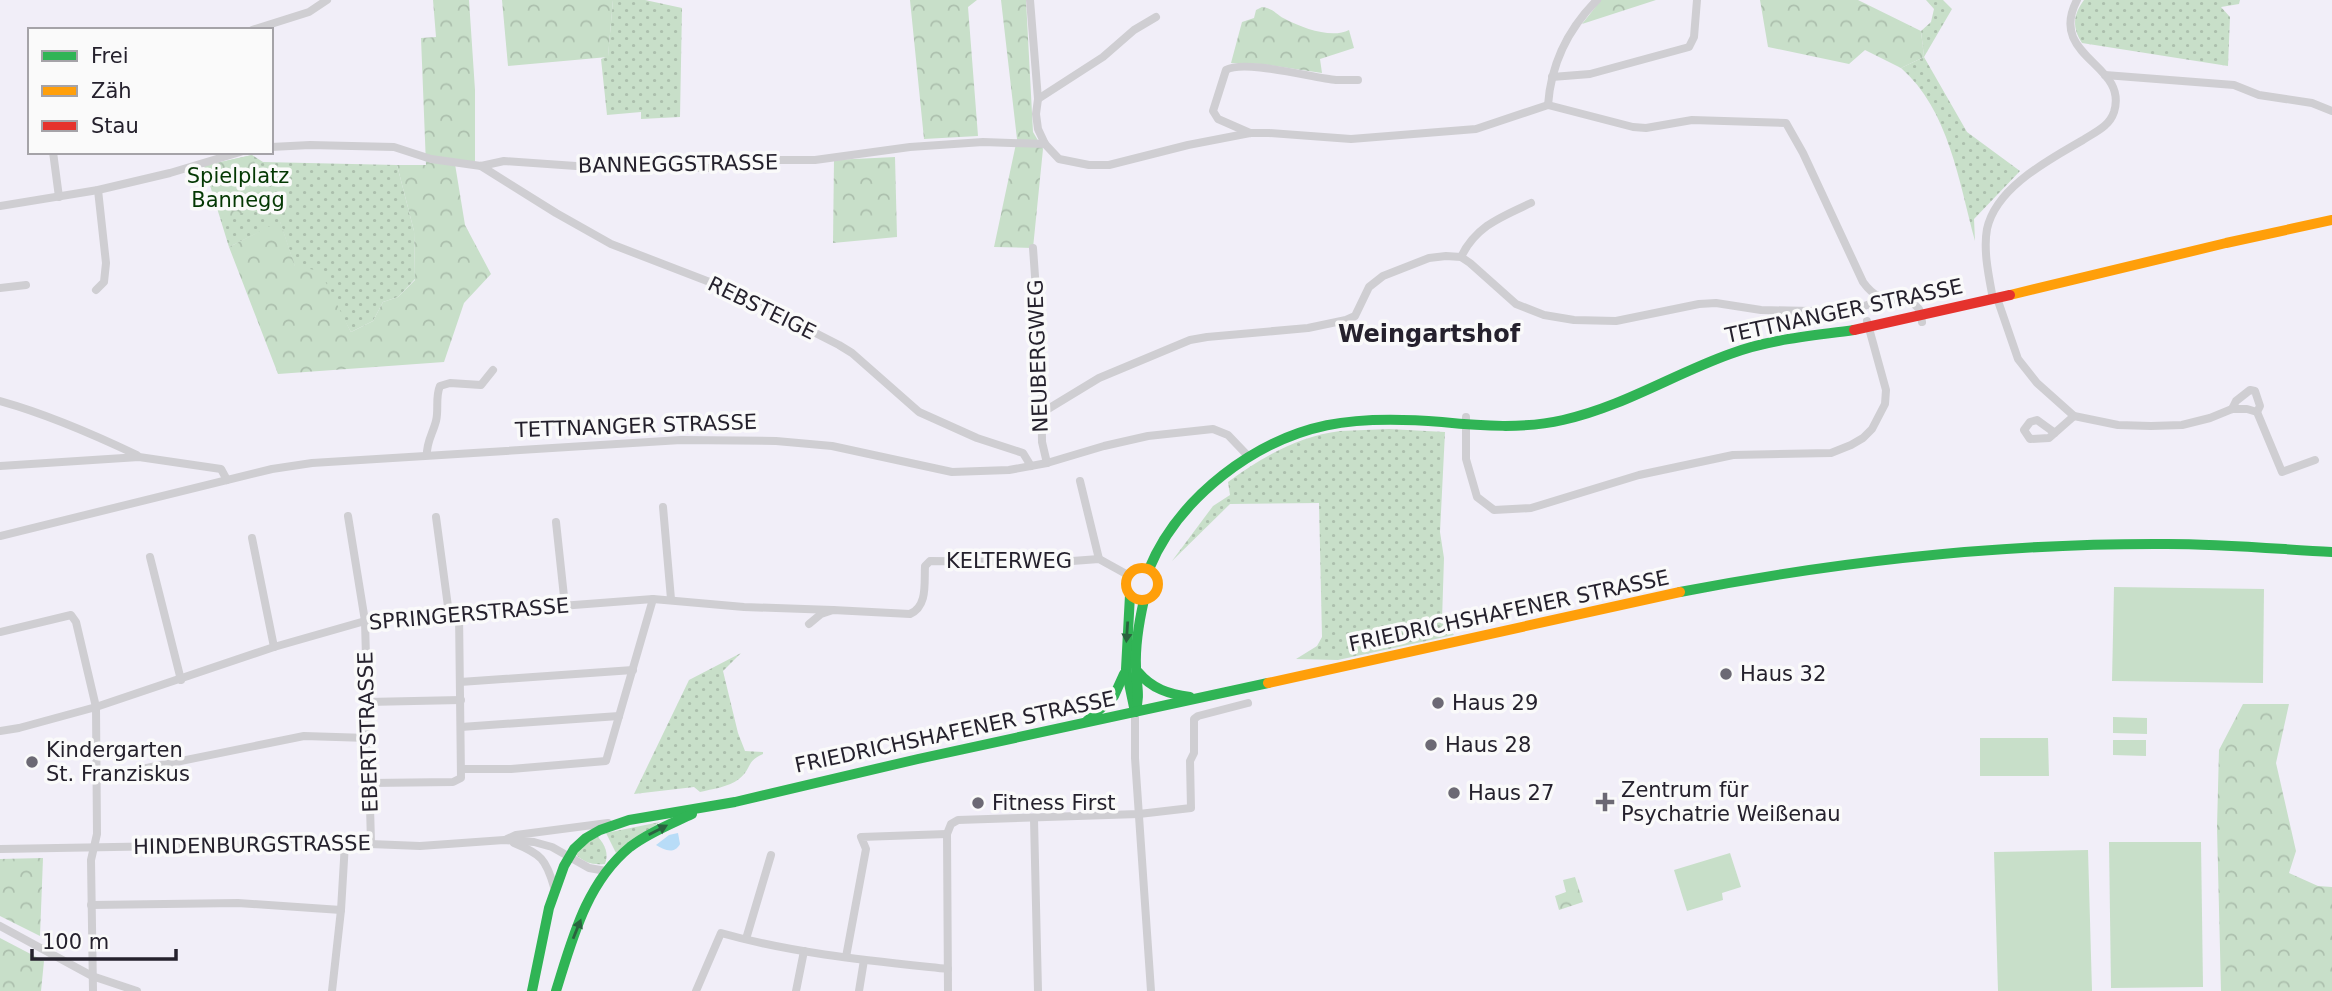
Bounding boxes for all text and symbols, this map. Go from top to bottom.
legend [28,28,273,154]
text: Frei [91,44,128,68]
text: Zäh [91,79,132,103]
text: Stau [91,114,139,138]
street label: BANNEGGSTRASSE [578,150,778,178]
park label: Spielplatz Bannegg [187,164,289,212]
street label: REBSTEIGE [704,272,820,344]
street label: TETTNANGER STRASSE [1722,274,1965,348]
street label: NEUBERGWEG [1023,279,1053,433]
district label: Weingartshof [1338,320,1521,348]
street label: TETTNANGER STRASSE [514,410,757,442]
street label: KELTERWEG [946,549,1072,573]
street label: FRIEDRICHSHAFENER STRASSE [1347,565,1671,657]
street label: SPRINGERSTRASSE [368,593,570,635]
one-way arrow [1122,621,1133,643]
street label: EBERTSTRASSE [353,651,383,813]
place label: Haus 32 [1740,662,1826,686]
marker: Haus 32 [1718,666,1734,682]
street label: FRIEDRICHSHAFENER STRASSE [793,686,1117,778]
place label: Haus 29 [1452,691,1538,715]
marker: Haus 29 [1430,695,1446,711]
place label: Haus 28 [1445,733,1531,757]
marker: Haus 28 [1423,737,1439,753]
place label: Kindergarten St. Franziskus [46,738,190,786]
marker: Kindergarten St. Franziskus [24,754,40,770]
place label: Zentrum für Psychatrie Weißenau [1621,778,1841,826]
place label: Haus 27 [1468,781,1554,805]
marker: Haus 27 [1446,785,1462,801]
place label: Fitness First [992,791,1116,815]
marker: Zentrum für Psychatrie Weißenau [1595,792,1615,812]
marker: Fitness First [970,795,986,811]
one-way arrow [648,824,668,836]
street label: HINDENBURGSTRASSE [133,831,371,859]
scale bar [32,918,175,962]
one-way arrow [571,919,582,940]
text: 100 m [42,930,109,954]

